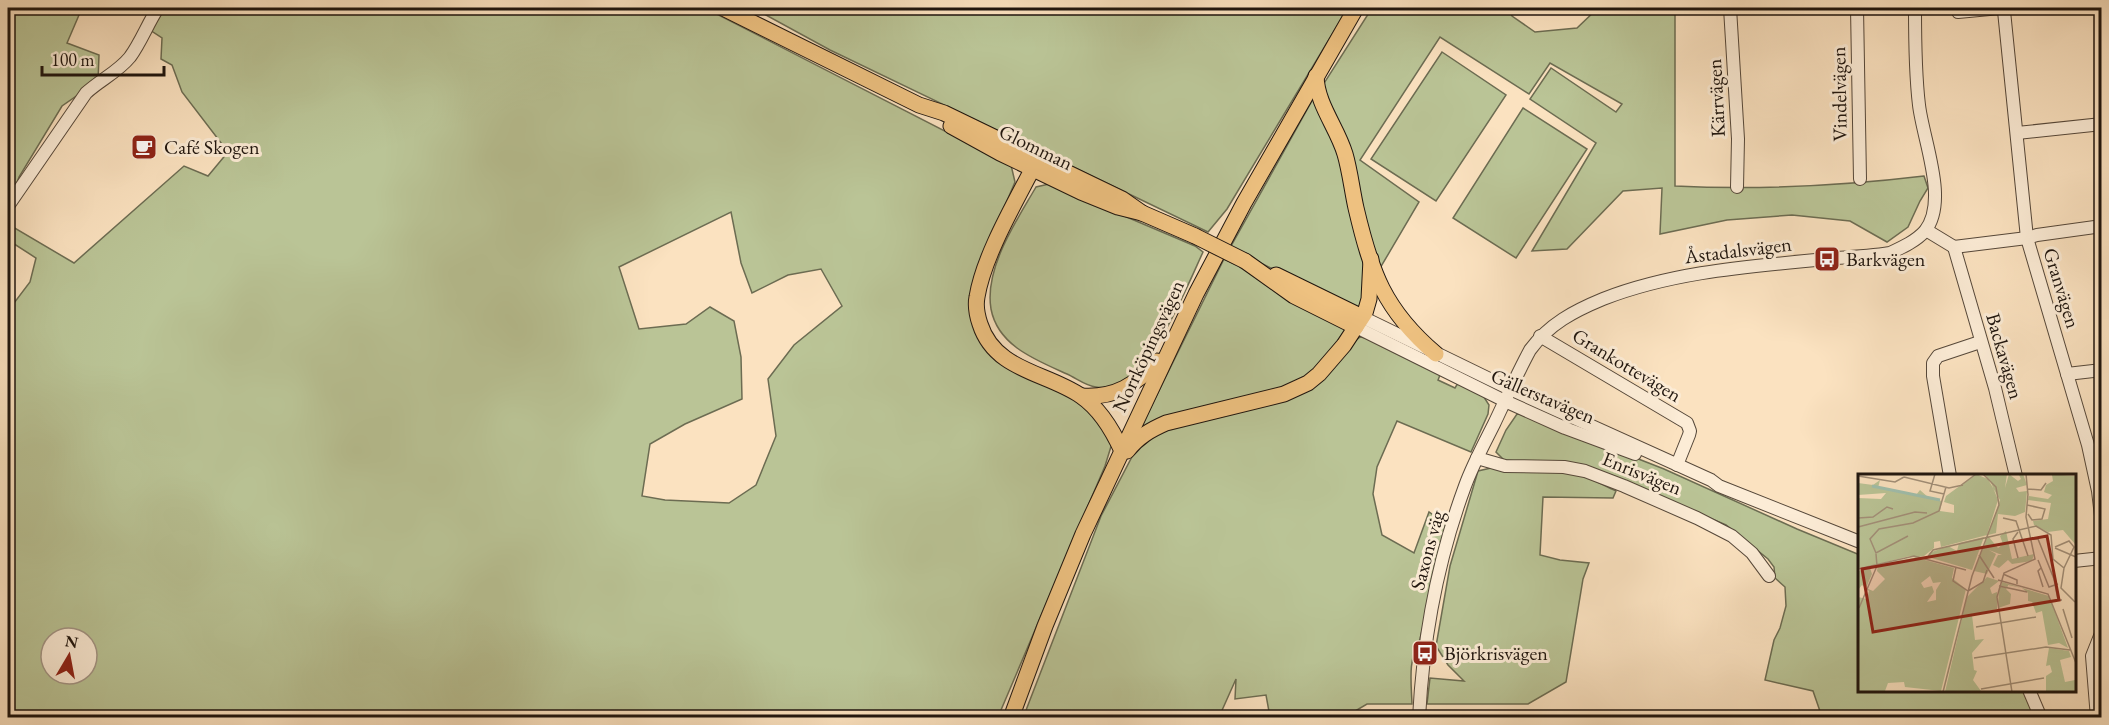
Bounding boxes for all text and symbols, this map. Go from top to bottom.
scale bar [42,39,164,77]
street label: Vindelvägen [1825,46,1853,142]
text: 100 m [51,48,95,71]
street label: Kärrvägen [1701,58,1731,138]
street label: Glomman [995,118,1078,176]
cafe icon: Café Skogen [129,132,159,162]
place label: Café Skogen [164,134,260,160]
street label: Åstadalsvägen [1682,230,1793,270]
bus stop icon: Barkvägen [1812,244,1842,274]
street label: Granvägen [2037,245,2087,332]
place label: Barkvägen [1846,246,1926,272]
street label: Norrköpingsvägen [1106,275,1190,416]
street label: Backavägen [1980,310,2030,402]
street label: Grankottevägen [1568,322,1687,408]
street label: Gällerstavägen [1487,362,1599,430]
street label: Enrisvägen [1598,445,1686,501]
inset map [1858,474,2076,692]
street label: Saxons väg [1404,507,1450,593]
north arrow [39,626,99,686]
text: N [63,630,80,653]
bus stop icon: Björkrisvägen [1410,638,1440,668]
place label: Björkrisvägen [1444,640,1548,666]

